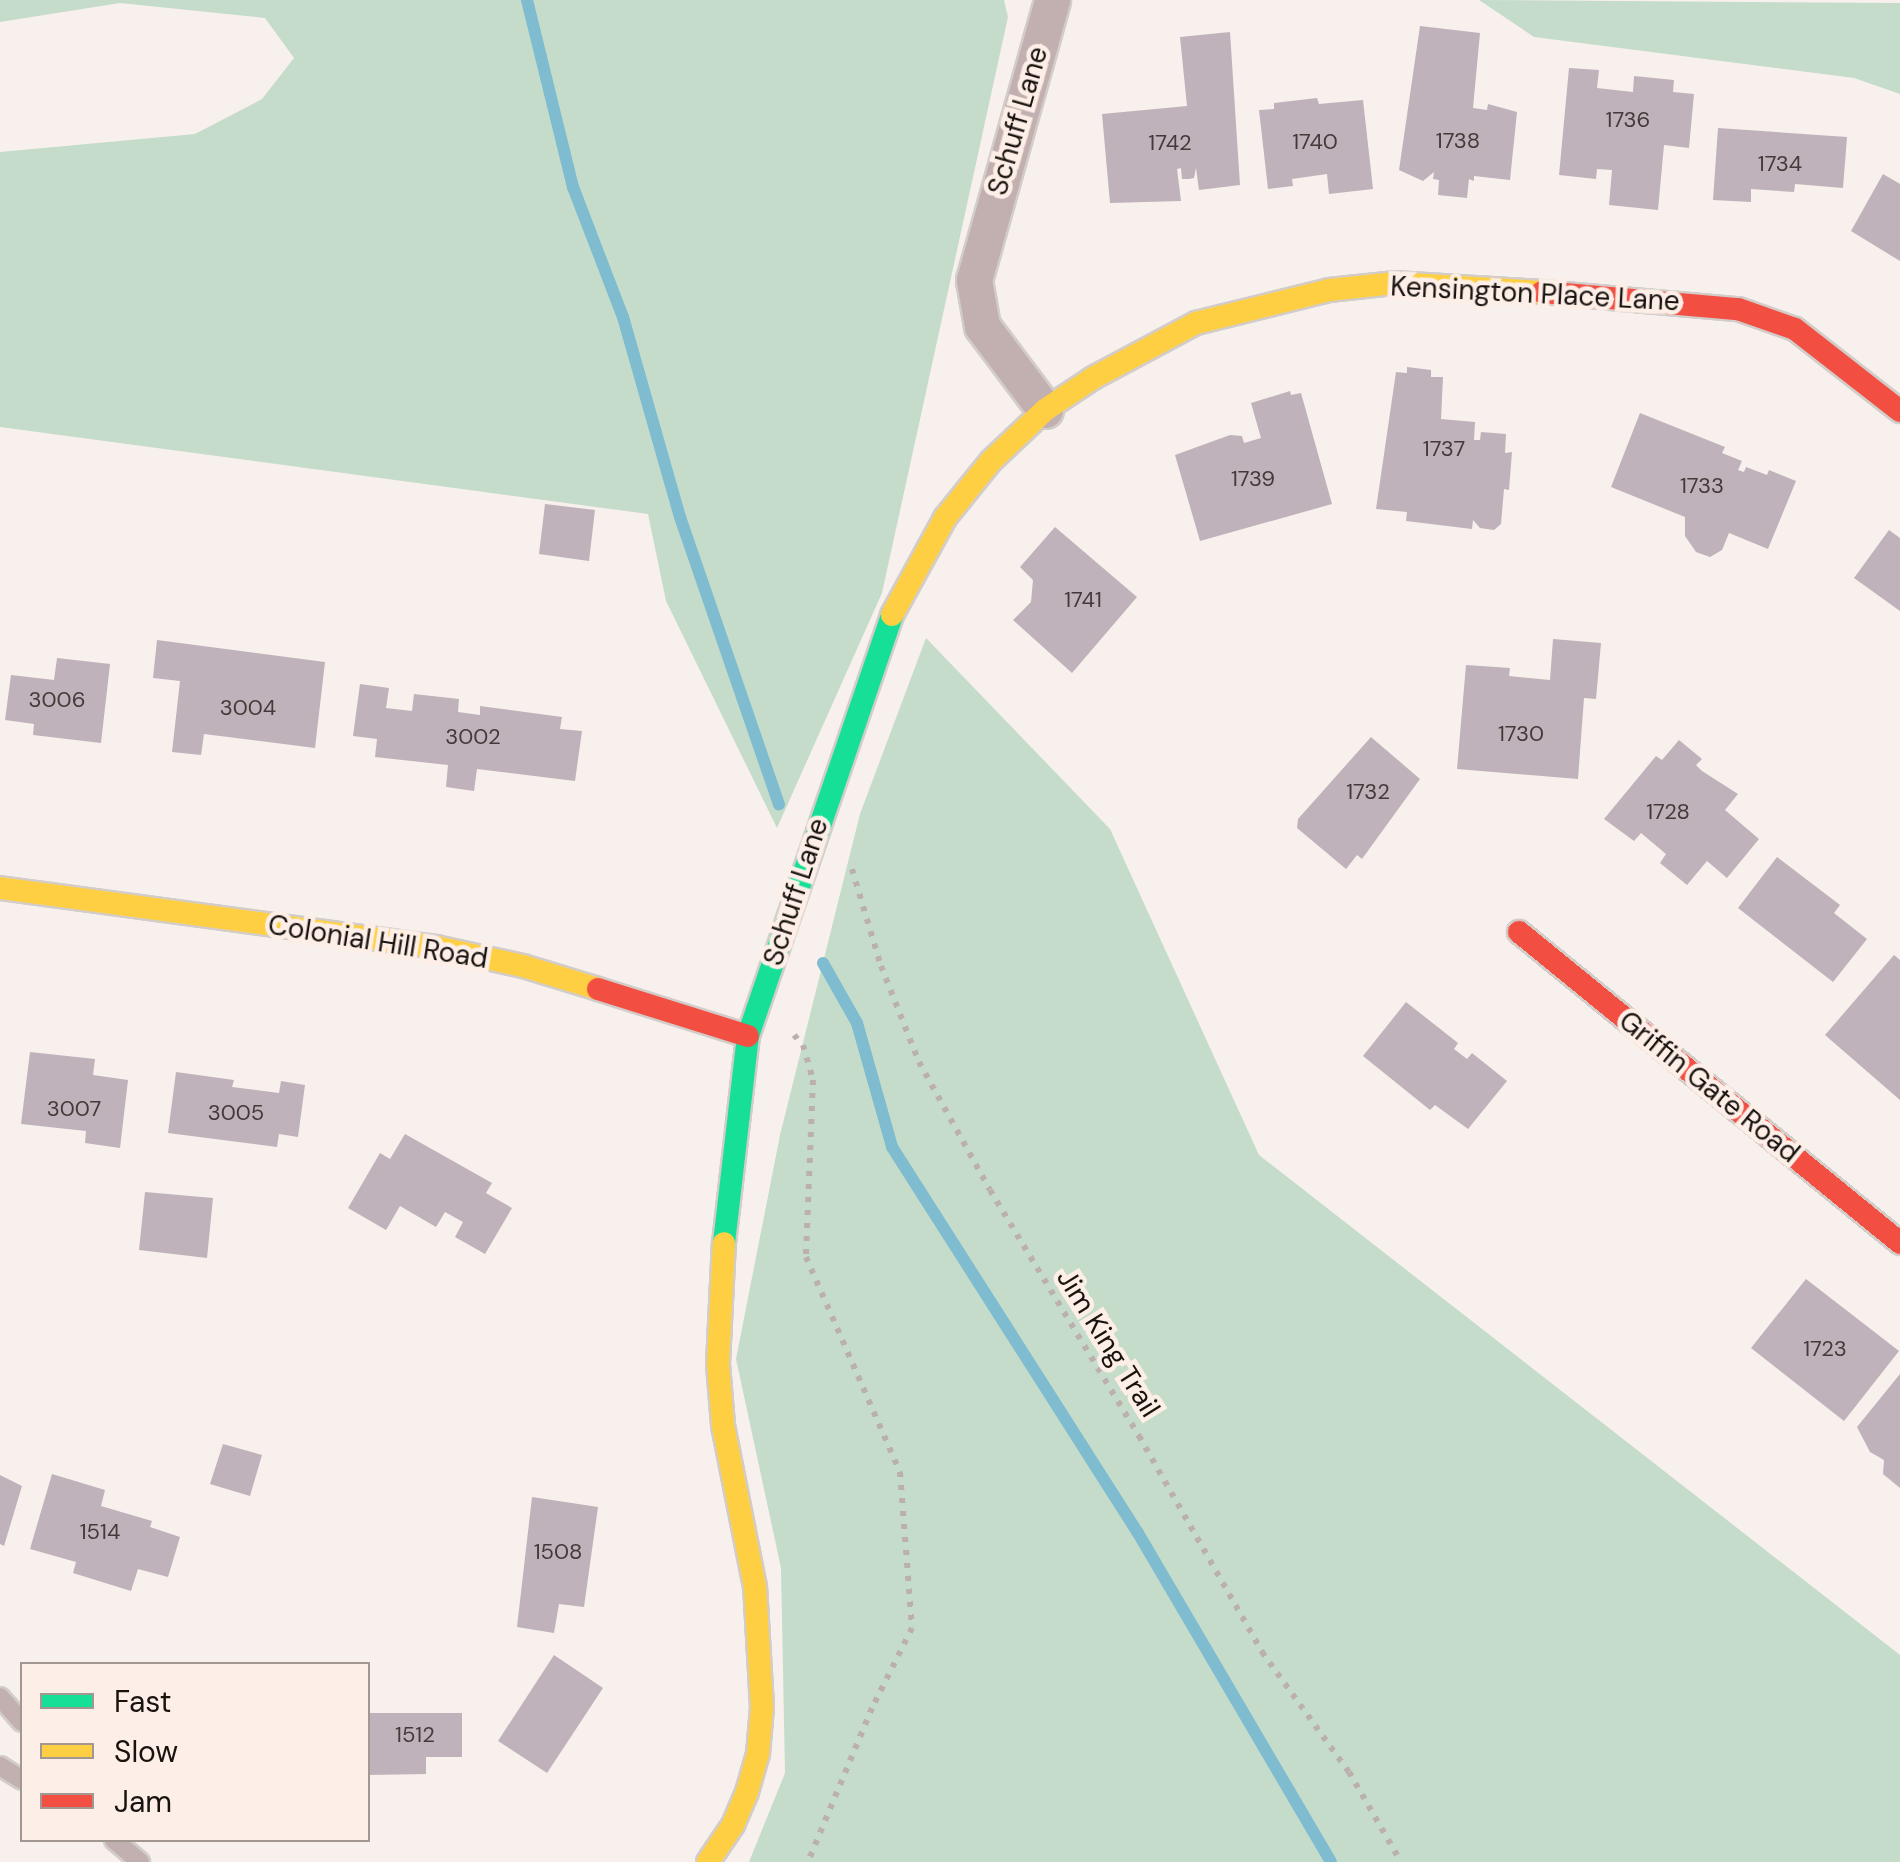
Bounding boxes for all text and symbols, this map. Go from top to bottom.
street label: Schuff Lane [981,43,1055,199]
house number: 1736 [1606,107,1650,133]
house number: 1738 [1436,128,1480,154]
house number: 1740 [1292,129,1338,155]
house number: 1742 [1148,130,1192,156]
house number: 1734 [1758,151,1802,177]
street label: Kensington Place Lane [1390,270,1680,318]
house number: 1737 [1423,436,1465,462]
house number: 1739 [1231,466,1275,492]
house number: 1733 [1680,473,1724,499]
house number: 1741 [1064,587,1102,613]
house number: 3006 [29,687,85,713]
house number: 3004 [220,695,276,721]
house number: 1730 [1498,721,1544,747]
house number: 3002 [445,724,501,750]
house number: 1732 [1346,779,1390,805]
house number: 1728 [1646,799,1690,825]
street label: Schuff Lane [756,814,836,970]
street label: Colonial Hill Road [266,908,490,976]
street label: Griffin Gate Road [1612,1004,1806,1170]
house number: 3007 [47,1096,101,1122]
house number: 3005 [208,1100,264,1126]
street label: Jim King Trail [1049,1263,1167,1423]
house number: 1723 [1803,1336,1847,1362]
house number: 1514 [80,1519,120,1545]
house number: 1508 [534,1539,582,1565]
legend [20,1662,370,1842]
text: Fast [114,1682,172,1721]
house number: 1512 [395,1722,435,1748]
text: Slow [114,1732,178,1771]
text: Jam [114,1782,172,1821]

